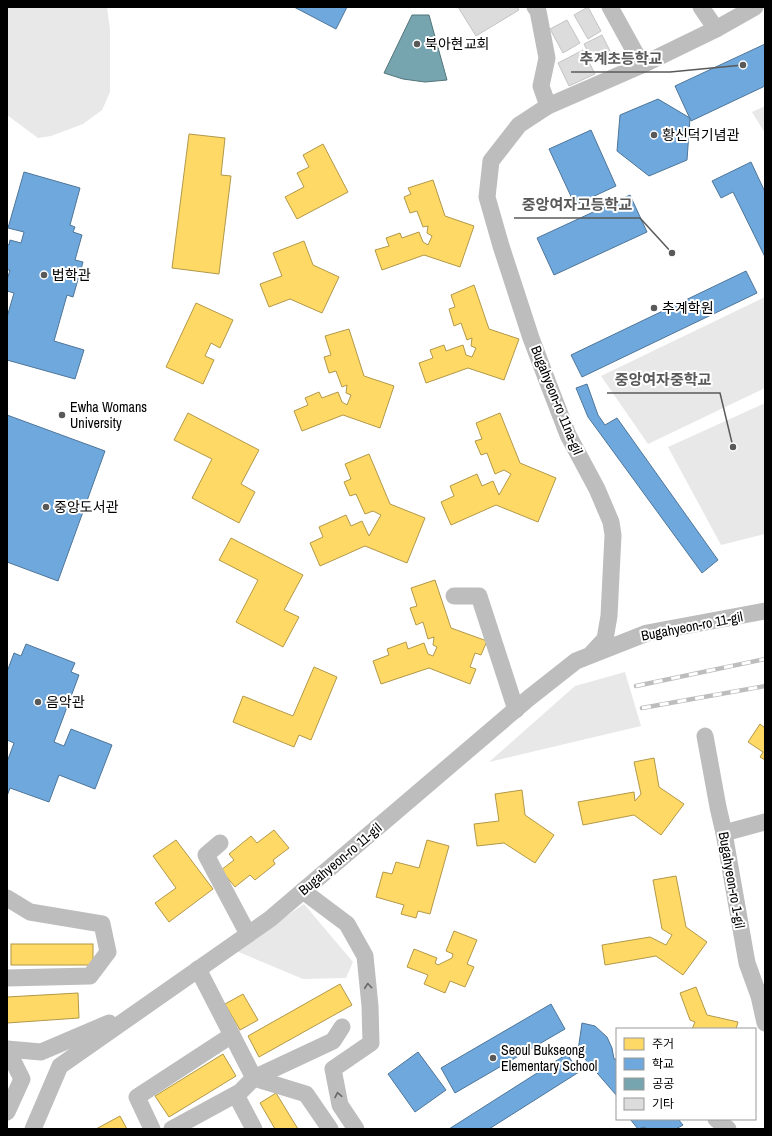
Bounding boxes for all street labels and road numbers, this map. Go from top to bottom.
street label: Bugahyeon-ro 11na-gil [527,343,587,457]
street label: Bugahyeon-ro 11-gil [640,607,744,645]
street label: Bugahyeon-ro 11-gil [295,819,385,899]
street label: Bugahyeon-ro 1-gil [715,830,749,930]

